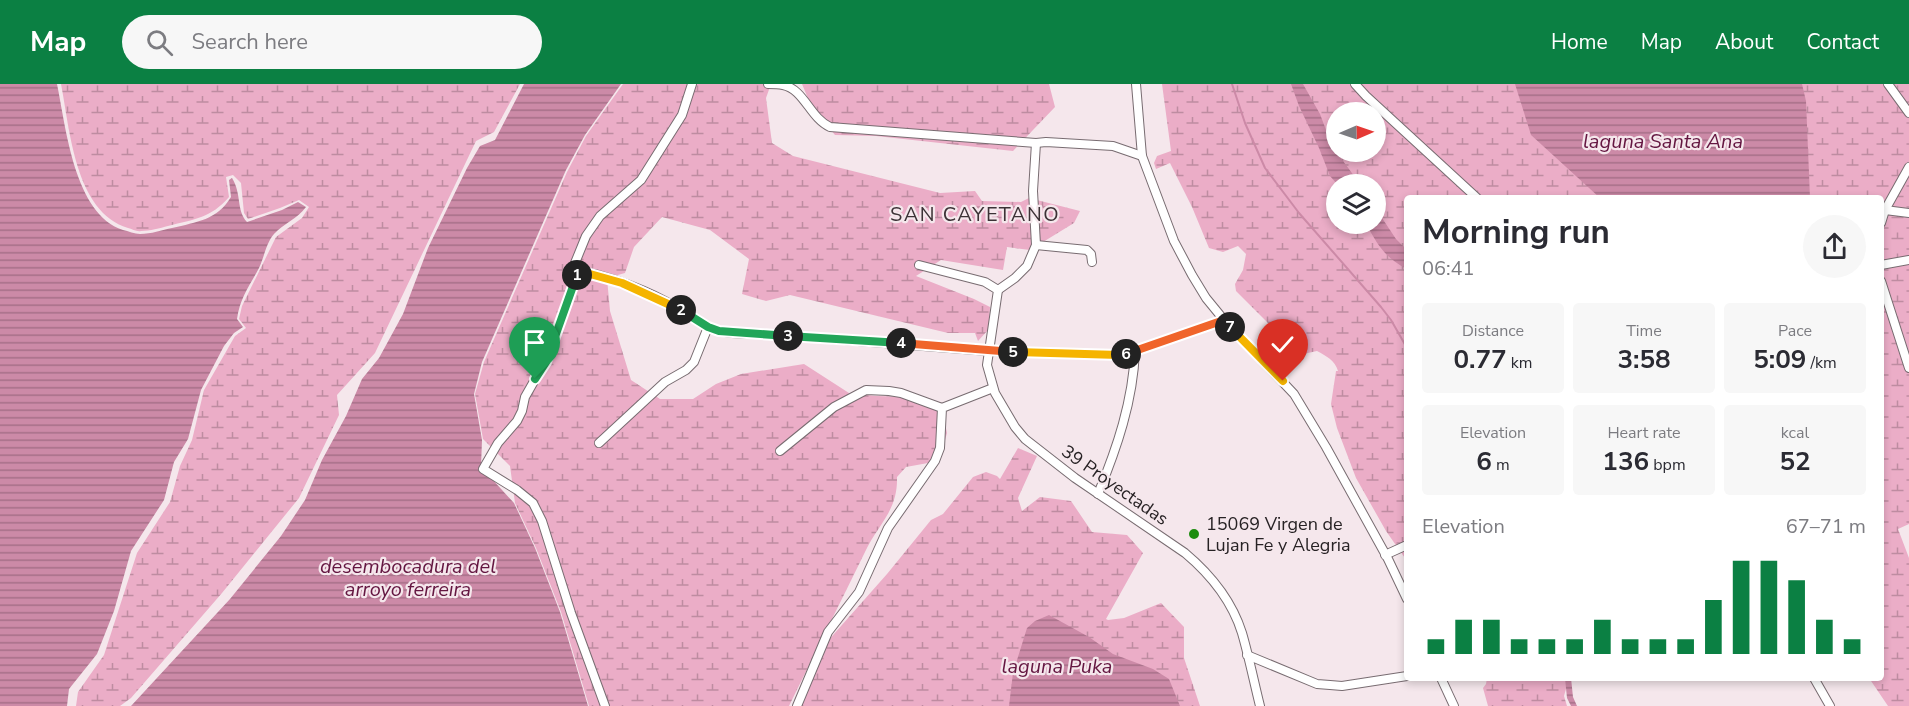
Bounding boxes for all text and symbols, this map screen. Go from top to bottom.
search box [122,15,542,69]
text: Map [30,23,86,61]
icon: search [143,26,176,59]
text: Search here [191,27,308,57]
text: Home [1551,28,1608,56]
text: Map [1641,28,1682,56]
text: About [1715,28,1773,56]
text: Contact [1806,28,1879,56]
north arrow [1326,102,1386,162]
map controls [1326,102,1386,234]
water label: laguna Santa Ana [1583,128,1743,155]
button: layers [1326,174,1386,234]
district label: SAN CAYETANO [890,201,1060,228]
text: Morning run [1422,210,1610,255]
button: share [1803,215,1866,278]
text: 06:41 [1422,255,1475,282]
pin: 1 [562,260,592,290]
text: 1 [572,264,582,286]
pin: 2 [666,295,696,325]
text: 2 [676,299,686,321]
pin: 7 [1215,312,1245,342]
text: 7 [1225,316,1235,338]
pin [509,317,560,379]
pin [1257,319,1308,381]
text: Distance [1462,320,1524,342]
text: Time [1626,320,1662,342]
text: Pace [1778,320,1812,342]
pin: 3 [773,321,803,351]
text: 3 [783,325,793,347]
icon: arrive [518,326,551,359]
pin: 4 [886,328,916,358]
icon: check [1266,328,1299,361]
text: 4 [896,332,906,354]
pin: 5 [998,337,1028,367]
pin: 6 [1111,339,1141,369]
text: 5 [1008,341,1018,363]
text: 0.77 [1453,342,1507,377]
text: 3:58 [1617,342,1671,377]
text: 5:09 [1753,342,1806,377]
text: 6 [1121,343,1131,365]
text: km [1507,352,1533,374]
text: /km [1806,352,1837,374]
text: Elevation [1460,422,1526,444]
text: Heart rate [1607,422,1681,444]
text: kcal [1781,422,1809,444]
street label: 39 Proyectadas [1057,439,1173,531]
text: 6 [1476,444,1492,479]
text: 136 [1602,444,1649,479]
text: 52 [1779,444,1811,479]
text: m [1492,454,1510,476]
text: bpm [1649,454,1686,476]
place label: 15069 Virgen de Lujan Fe y Alegria [1206,512,1351,557]
text: Elevation [1422,513,1505,540]
text: 67–71 m [1786,513,1866,540]
marker: 15069 Virgen de Lujan Fe y Alegria [1187,527,1201,541]
water label: desembocadura del arroyo ferreira [320,553,496,603]
water label: laguna Puka [1002,653,1112,680]

